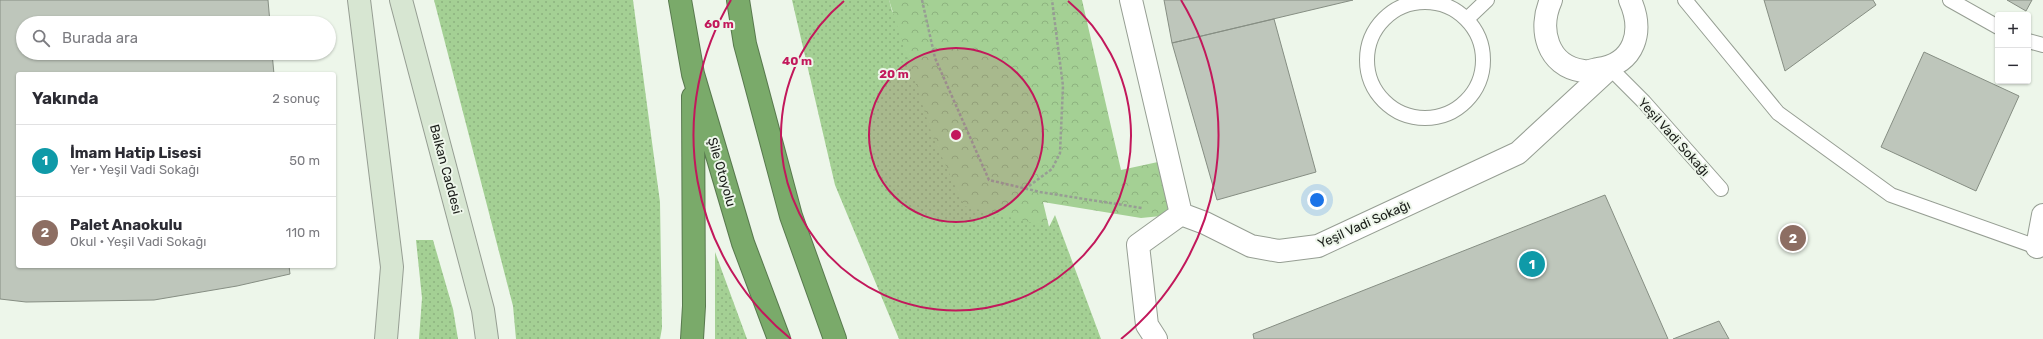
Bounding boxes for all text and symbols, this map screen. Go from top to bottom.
map controls [1995,12,2031,84]
button: + [1995,12,2031,48]
search box [16,16,336,60]
text: 60 m [704,17,734,31]
icon: search [30,27,52,49]
text: Burada ara [62,29,138,47]
button: − [1995,48,2031,84]
text: 40 m [782,54,812,68]
text: 20 m [879,67,909,81]
text: Yakında [32,88,98,108]
text: 2 sonuç [272,91,320,106]
street label: Yeşil Vadi Sokağı [1634,95,1713,180]
street label: Balkan Caddesi [427,123,465,215]
centre of rings [949,128,963,142]
street label: Şile Otoyolu [705,136,739,208]
text: İmam Hatip Lisesi [70,144,201,162]
text: 1 [42,153,48,168]
text: 50 m [289,153,320,168]
text: Yer · Yeşil Vadi Sokağı [70,162,199,177]
your location [1307,190,1327,210]
street label: Yeşil Vadi Sokağı [1315,197,1413,252]
text: Palet Anaokulu [70,216,182,234]
pin: 2 [1780,223,1806,253]
text: 2 [41,225,49,240]
text: 110 m [286,225,320,240]
text: Okul · Yeşil Vadi Sokağı [70,234,206,249]
pin: 1 [1519,249,1545,279]

